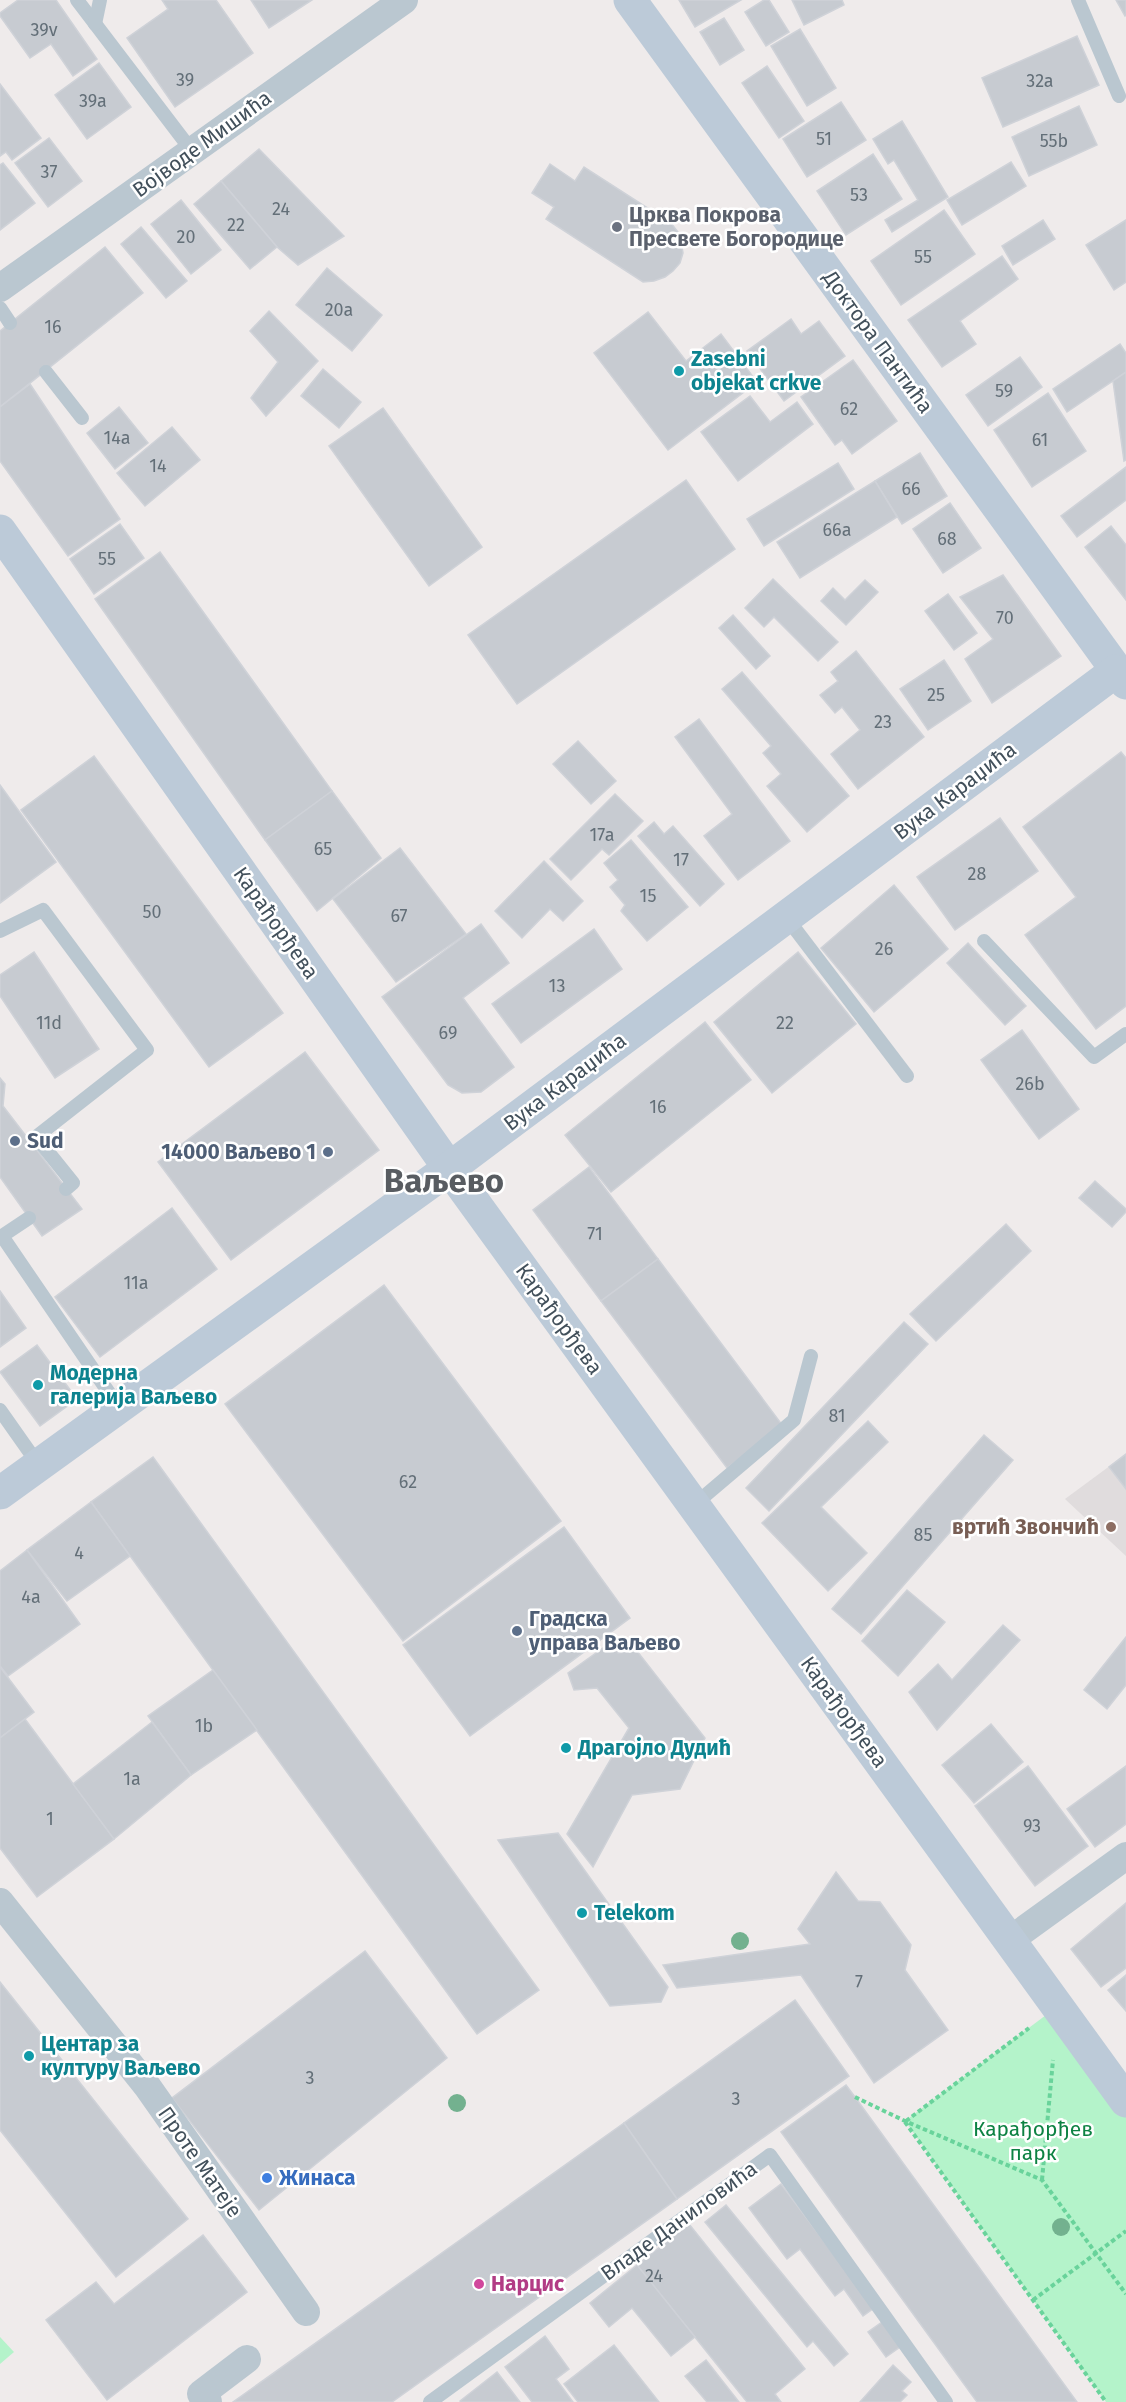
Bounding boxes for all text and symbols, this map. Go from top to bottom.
house number: 39v [30,19,58,41]
house number: 39 [176,69,194,91]
house number: 32a [1026,70,1054,92]
street label: Војводе Мишића [127,85,277,203]
house number: 39a [79,90,107,112]
house number: 51 [816,128,832,150]
house number: 55b [1040,130,1068,152]
house number: 37 [41,161,57,183]
house number: 53 [850,184,868,206]
house number: 24 [272,198,290,220]
place label: Црква Покрова Пресвете Богородице [629,202,844,252]
house number: 22 [227,214,245,236]
marker: Црква Покрова Пресвете Богородице [610,220,624,234]
house number: 20 [177,226,195,248]
house number: 55 [914,246,932,268]
street label: Доктора Пантића [817,265,939,419]
house number: 20a [325,299,353,321]
house number: 16 [44,316,62,338]
place label: Zasebni objekat crkve [691,346,822,396]
marker: Zasebni objekat crkve [672,364,686,378]
house number: 59 [995,380,1013,402]
house number: 62 [840,398,858,420]
house number: 14a [103,427,131,449]
house number: 61 [1032,429,1048,451]
house number: 14 [149,455,167,477]
house number: 66 [901,478,921,500]
house number: 66a [823,519,851,541]
house number: 68 [937,528,957,550]
house number: 55 [98,548,116,570]
house number: 70 [996,607,1014,629]
house number: 25 [927,684,945,706]
house number: 23 [874,711,892,733]
street label: Вука Караџића [889,736,1021,846]
house number: 17a [589,824,615,846]
house number: 65 [314,838,332,860]
house number: 17 [673,849,689,871]
street label: Карађорђева [228,862,324,984]
house number: 28 [968,863,986,885]
house number: 15 [640,885,656,907]
house number: 50 [142,901,162,923]
house number: 67 [390,905,408,927]
house number: 26 [875,938,893,960]
house number: 13 [549,975,565,997]
house number: 11d [36,1012,62,1034]
house number: 22 [776,1012,794,1034]
house number: 69 [439,1022,457,1044]
street label: Вука Караџића [499,1027,631,1137]
house number: 26b [1015,1073,1045,1095]
house number: 16 [649,1096,667,1118]
place label: Sud [27,1128,64,1154]
marker: Sud [8,1134,22,1148]
place label: 14000 Ваљево 1 [161,1139,316,1165]
marker: 14000 Ваљево 1 [321,1145,335,1159]
district label: Ваљево [384,1161,504,1201]
house number: 71 [587,1223,603,1245]
street label: Карађорђева [510,1258,608,1380]
house number: 11a [123,1272,149,1294]
place label: Модерна галерија Ваљево [50,1360,217,1410]
marker: Модерна галерија Ваљево [31,1378,45,1392]
house number: 81 [828,1405,846,1427]
house number: 62 [399,1471,417,1493]
place label: вртић Звончић [952,1514,1099,1540]
marker: вртић Звончић [1104,1520,1118,1534]
house number: 85 [914,1524,932,1546]
house number: 4 [74,1542,84,1564]
house number: 4a [21,1586,41,1608]
place label: Градска управа Ваљево [528,1606,680,1656]
marker: Градска управа Ваљево [510,1624,524,1638]
street label: Карађорђева [795,1651,893,1773]
house number: 1b [195,1715,213,1737]
place label: Драгојло Дудић [577,1735,731,1761]
marker: Драгојло Дудић [559,1741,573,1755]
house number: 1a [123,1768,141,1790]
house number: 1 [46,1808,54,1830]
house number: 93 [1023,1815,1041,1837]
place label: Telekom [594,1900,675,1926]
marker: Telekom [575,1906,589,1920]
house number: 7 [855,1971,863,1993]
place label: Центар за културу Ваљево [41,2031,201,2081]
marker: Центар за културу Ваљево [22,2049,36,2063]
house number: 3 [306,2067,314,2089]
house number: 3 [732,2088,740,2110]
street label: Проте Матеје [152,2102,248,2222]
park label: Карађорђев парк [973,2116,1093,2166]
street label: Владе Даниловића [596,2156,762,2286]
place label: Жинаса [278,2165,356,2191]
marker: Жинаса [260,2171,274,2185]
house number: 24 [645,2265,663,2287]
place label: Нарцис [491,2271,564,2297]
marker: Нарцис [472,2277,486,2291]

